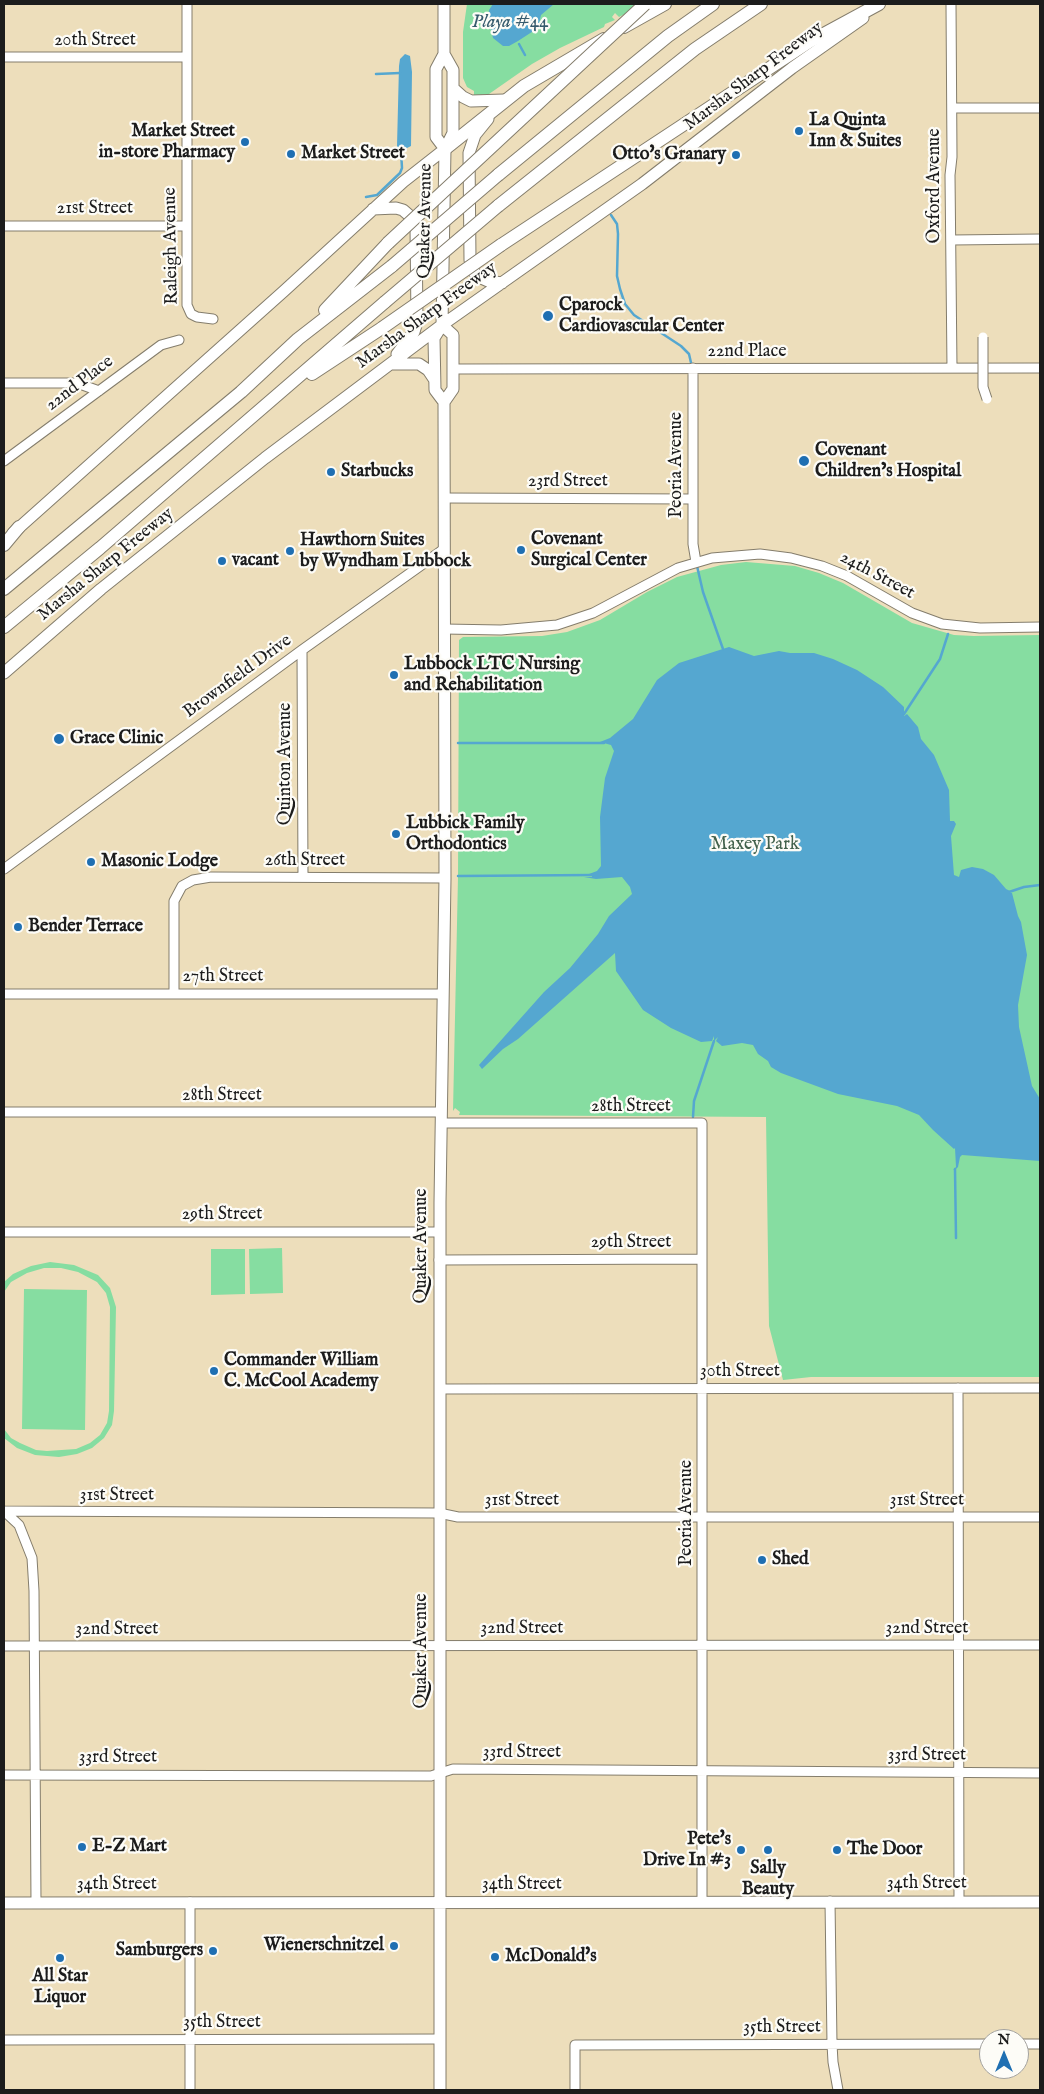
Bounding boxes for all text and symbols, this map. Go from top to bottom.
water label: Playa #44 [472,12,548,34]
street label: Marsha Sharp Freeway [680,18,828,136]
street label: 20th Street [54,30,136,52]
place label: La Quinta Inn & Suites [809,110,901,152]
place label: Market Street in-store Pharmacy [99,121,235,163]
marker: La Quinta Inn & Suites [793,125,805,137]
street label: Oxford Avenue [924,129,946,243]
marker: Market Street in-store Pharmacy [239,136,251,148]
place label: Market Street [301,143,405,165]
place label: Otto's Granary [612,144,726,166]
marker: Market Street [285,148,297,160]
marker: Otto's Granary [730,149,742,161]
street label: Quaker Avenue [414,163,438,279]
street label: Raleigh Avenue [160,187,184,305]
street label: 21st Street [57,198,133,220]
street label: Marsha Sharp Freeway [353,258,501,374]
place label: Cparock Cardiovascular Center [559,295,724,338]
marker: Cparock Cardiovascular Center [541,309,555,323]
street label: 22nd Place [707,341,787,363]
street label: 22nd Place [42,352,118,416]
street label: Peoria Avenue [666,412,688,518]
place label: Covenant Children’s Hospital [815,440,961,482]
marker: Covenant Children’s Hospital [797,454,811,468]
place label: Starbucks [341,461,413,483]
marker: Starbucks [325,466,337,478]
street label: 23rd Street [528,471,608,493]
street label: Marsha Sharp Freeway [34,504,178,626]
place label: Covenant Surgical Center [531,529,647,572]
place label: Hawthorn Suites by Wyndham Lubbock [300,530,471,572]
marker: Covenant Surgical Center [515,544,527,556]
marker: Hawthorn Suites by Wyndham Lubbock [284,545,296,557]
street label: 24th Street [836,547,918,605]
place label: vacant [232,550,279,572]
marker: vacant [216,555,228,567]
street label: Brownfield Drive [180,630,296,724]
place label: Lubbock LTC Nursing and Rehabilitation [404,654,580,696]
marker: Lubbock LTC Nursing and Rehabilitation [388,669,400,681]
street label: Quinton Avenue [275,703,297,825]
place label: Grace Clinic [70,728,163,750]
marker: Grace Clinic [52,732,66,746]
place label: Lubbick Family Orthodontics [406,813,525,856]
marker: Lubbick Family Orthodontics [390,828,402,840]
park label: Maxey Park [711,834,799,856]
street label: 26th Street [265,850,345,872]
place label: Masonic Lodge [101,851,218,873]
marker: Masonic Lodge [85,856,97,868]
place label: Bender Terrace [28,916,143,938]
marker: Bender Terrace [12,921,24,933]
street label: 27th Street [182,966,264,988]
street label: 28th Street [182,1085,262,1107]
street label: 28th Street [591,1096,671,1118]
street label: Quaker Avenue [411,1188,433,1304]
street label: 29th Street [182,1204,262,1226]
street label: 29th Street [591,1232,671,1254]
place label: Commander William C. McCool Academy [224,1350,378,1392]
street label: 30th Street [700,1361,780,1383]
marker: Commander William C. McCool Academy [208,1365,220,1377]
street label: Peoria Avenue [676,1460,698,1566]
street label: 31st Street [80,1485,154,1507]
street label: 31st Street [485,1490,559,1512]
street label: 31st Street [890,1490,964,1512]
place label: Shed [772,1549,809,1571]
marker: Shed [756,1554,768,1566]
street label: Quaker Avenue [411,1593,433,1709]
street label: 32nd Street [480,1618,564,1640]
street label: 32nd Street [885,1618,969,1640]
street label: 32nd Street [75,1619,159,1641]
street label: 33rd Street [483,1742,561,1764]
street label: 33rd Street [888,1745,966,1767]
street label: 33rd Street [79,1747,157,1769]
place label: Pete's Drive In #3 [643,1829,731,1872]
place label: E-Z Mart [92,1836,167,1858]
place label: The Door [847,1839,922,1861]
marker: E-Z Mart [76,1841,88,1853]
marker: Pete's Drive In #3 [735,1844,747,1856]
marker: Sally Beauty [762,1844,774,1856]
marker: The Door [831,1844,843,1856]
place label: Sally Beauty [742,1858,794,1900]
street label: 34th Street [887,1873,967,1895]
street label: 34th Street [77,1874,157,1896]
street label: 34th Street [482,1874,562,1896]
place label: Wienerschnitzel [264,1935,384,1957]
place label: Samburgers [116,1940,203,1962]
marker: Wienerschnitzel [388,1940,400,1952]
marker: Samburgers [207,1945,219,1957]
place label: McDonald's [505,1946,597,1968]
marker: McDonald's [489,1951,501,1963]
marker: All Star Liquor [54,1952,66,1964]
place label: All Star Liquor [32,1966,88,2008]
street label: 35th Street [183,2012,261,2034]
street label: 35th Street [743,2017,821,2039]
north arrow [979,2029,1029,2079]
text: N [998,2031,1010,2049]

